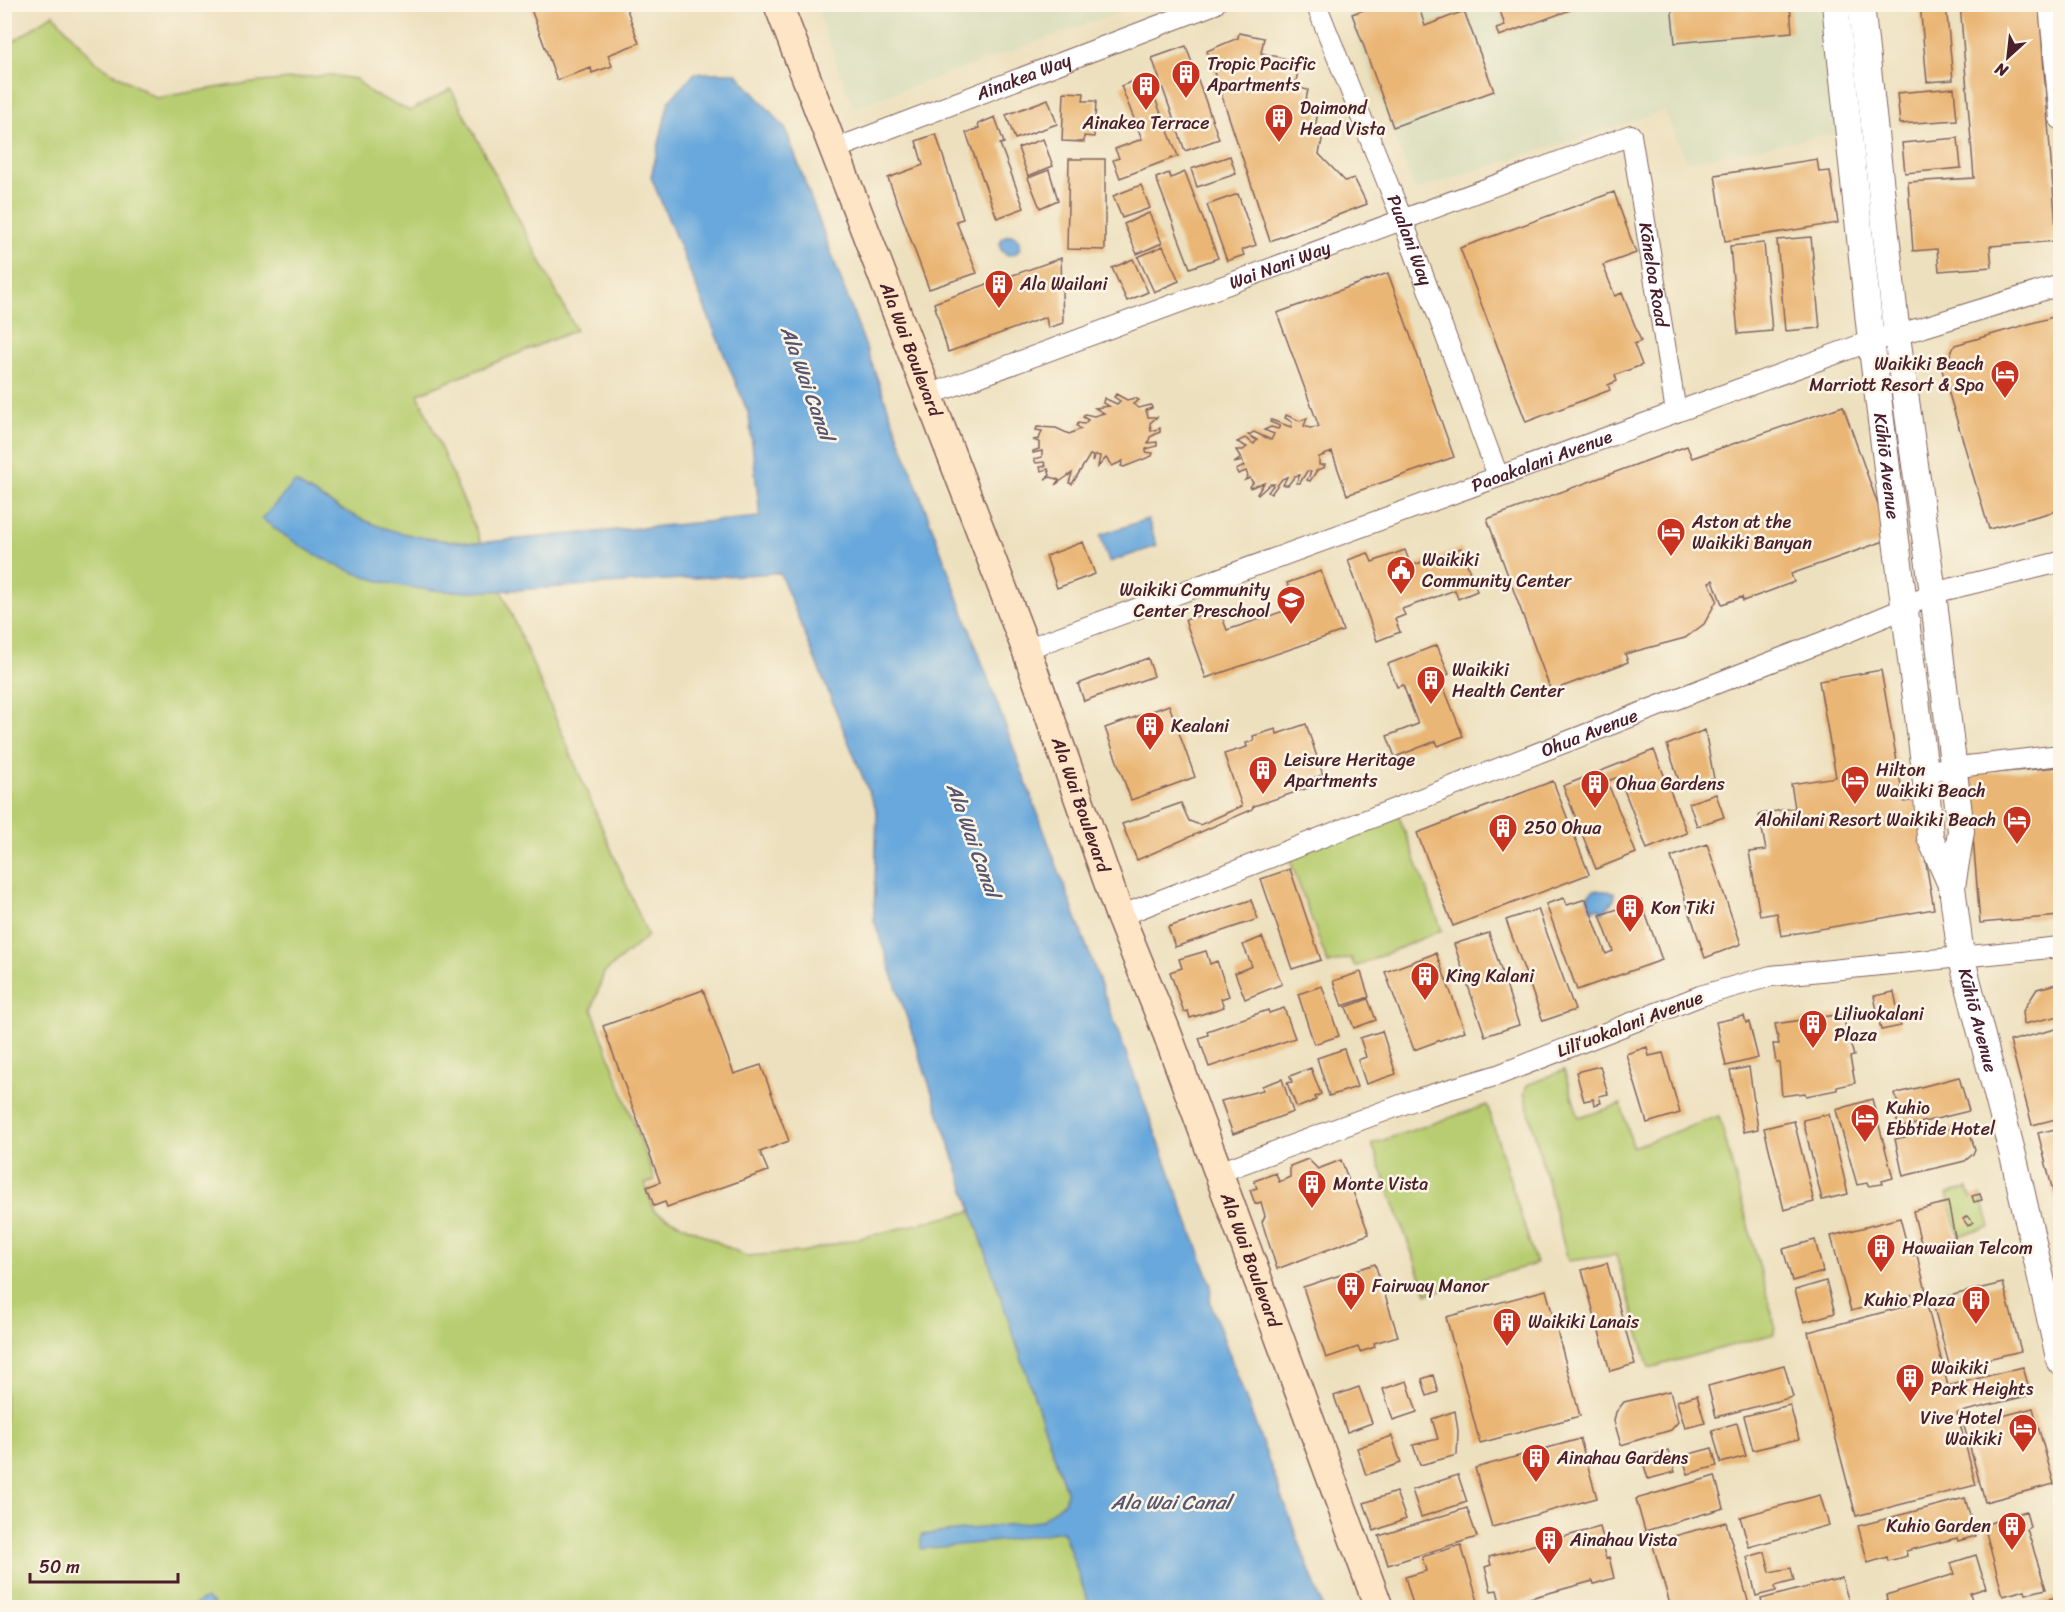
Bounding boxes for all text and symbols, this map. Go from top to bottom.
north arrow [1978,27,2038,87]
street label: Ainakea Way [971,44,1077,110]
place label: Tropic Pacific Apartments [1206,48,1316,101]
text: N [1989,54,2014,86]
building icon: Tropic Pacific Apartments [1170,58,1202,100]
building icon: Ainakea Terrace [1130,70,1162,112]
place label: Daimond Head Vista [1300,92,1385,145]
building icon: Daimond Head Vista [1263,102,1295,144]
place label: Ainakea Terrace [1081,107,1210,139]
street label: Pualani Way [1378,190,1442,291]
street label: Kāneloa Road [1629,220,1678,331]
street label: Wai Nani Way [1224,231,1336,299]
building icon: Ala Wailani [983,268,1015,310]
place label: Ala Wailani [1019,268,1108,300]
street label: Ala Wai Boulevard [870,277,952,423]
water label: Ala Wai Canal [770,320,845,449]
place label: Waikiki Beach Marriott Resort & Spa [1809,348,1984,401]
hotel icon: Waikiki Beach Marriott Resort & Spa [1989,358,2021,400]
street label: Kūhiō Avenue [1864,411,1909,521]
street label: Paoakalani Avenue [1467,421,1617,501]
place label: Aston at the Waikiki Banyan [1691,506,1812,559]
hotel icon: Aston at the Waikiki Banyan [1655,516,1687,558]
place label: Waikiki Community Center [1422,544,1573,597]
public building icon: Waikiki Community Center [1385,554,1417,596]
place label: Waikiki Community Center Preschool [1119,574,1271,627]
school or university icon: Waikiki Community Center Preschool [1275,584,1307,626]
place label: Waikiki Health Center [1452,654,1566,707]
building icon: Waikiki Health Center [1415,664,1447,706]
street label: Ohua Avenue [1536,699,1643,766]
building icon: Kealani [1134,710,1166,752]
place label: Kealani [1171,710,1230,742]
street label: Ala Wai Boulevard [1042,731,1120,878]
place label: Leisure Heritage Apartments [1283,744,1415,797]
building icon: Leisure Heritage Apartments [1247,754,1279,796]
place label: Hilton Waikiki Beach [1876,754,1986,807]
hotel icon: Hilton Waikiki Beach [1839,764,1871,806]
building icon: Ohua Gardens [1579,768,1611,810]
place label: Ohua Gardens [1616,768,1726,800]
water label: Ala Wai Canal [936,777,1011,906]
place label: Alohilani Resort Waikiki Beach [1754,804,1996,836]
hotel icon: Alohilani Resort Waikiki Beach [2001,804,2033,846]
building icon: 250 Ohua [1487,812,1519,854]
place label: 250 Ohua [1524,812,1602,844]
building icon: Kon Tiki [1614,892,1646,934]
place label: Kon Tiki [1651,892,1716,924]
building icon: King Kalani [1409,960,1441,1002]
place label: King Kalani [1446,960,1535,992]
street label: Kūhiō Avenue [1949,964,2007,1076]
street label: Liliʻuokalani Avenue [1552,981,1708,1067]
place label: Liliuokalani Plaza [1834,998,1925,1051]
building icon: Liliuokalani Plaza [1797,1008,1829,1050]
place label: Kuhio Ebbtide Hotel [1886,1092,1996,1145]
hotel icon: Kuhio Ebbtide Hotel [1849,1102,1881,1144]
building icon: Monte Vista [1296,1168,1328,1210]
place label: Monte Vista [1333,1168,1428,1200]
street label: Ala Wai Boulevard [1211,1187,1291,1333]
building icon: Hawaiian Telcom [1865,1232,1897,1274]
place label: Hawaiian Telcom [1902,1232,2033,1264]
building icon: Fairway Manor [1335,1270,1367,1312]
place label: Fairway Manor [1372,1270,1490,1302]
place label: Kuhio Plaza [1864,1284,1956,1316]
building icon: Kuhio Plaza [1960,1284,1992,1326]
building icon: Waikiki Lanais [1491,1306,1523,1348]
place label: Waikiki Lanais [1528,1306,1640,1338]
place label: Waikiki Park Heights [1931,1352,2034,1405]
building icon: Waikiki Park Heights [1894,1362,1926,1404]
place label: Vive Hotel Waikiki [1920,1402,2003,1455]
hotel icon: Vive Hotel Waikiki [2007,1412,2039,1454]
building icon: Ainahau Gardens [1520,1442,1552,1484]
place label: Ainahau Gardens [1556,1442,1689,1474]
water label: Ala Wai Canal [1110,1485,1235,1520]
place label: Kuhio Garden [1886,1510,1991,1542]
building icon: Kuhio Garden [1996,1510,2028,1552]
building icon: Ainahau Vista [1533,1524,1565,1566]
place label: Ainahau Vista [1569,1524,1677,1556]
scale bar [30,1546,178,1584]
text: 50 m [39,1551,80,1583]

